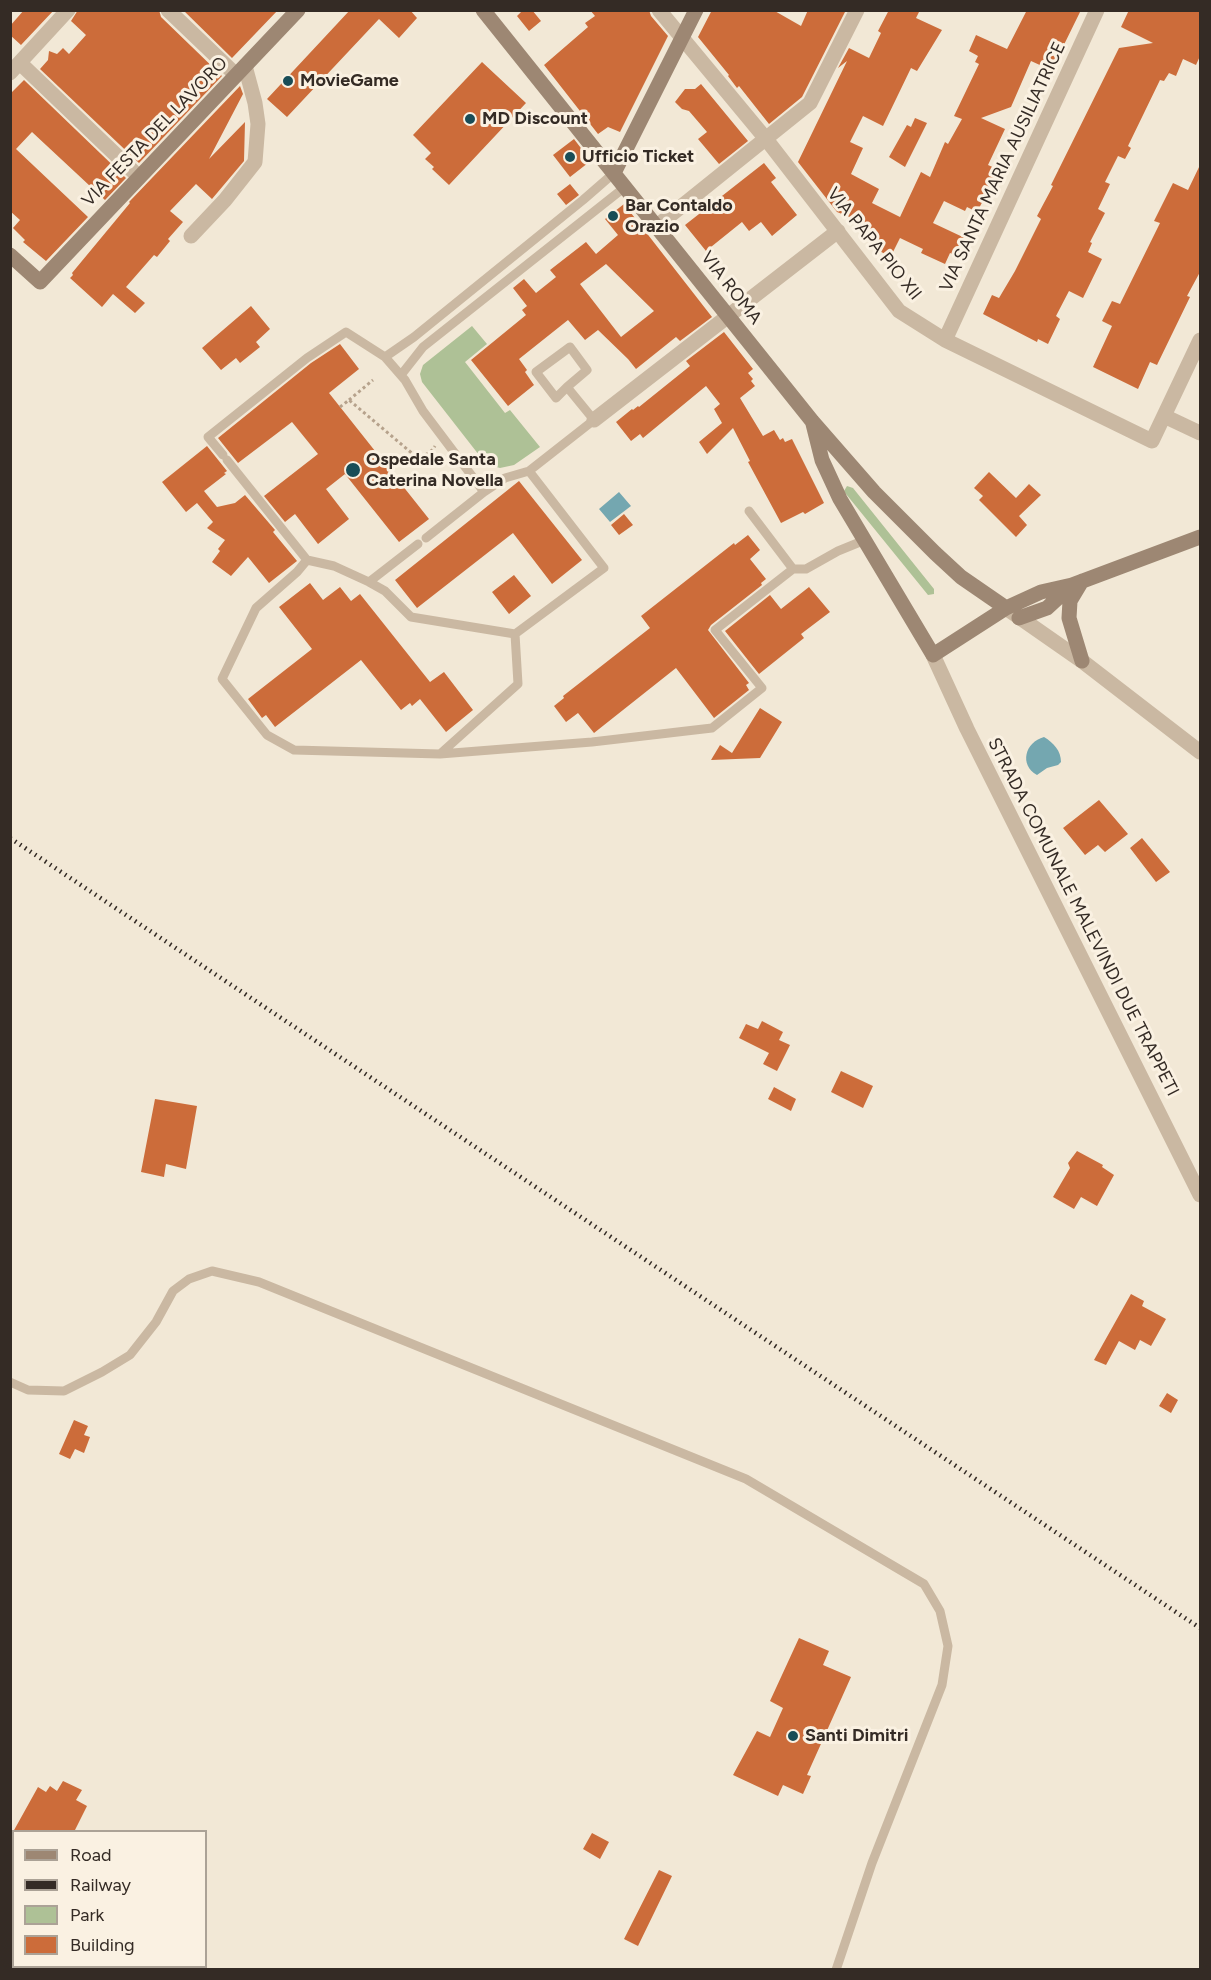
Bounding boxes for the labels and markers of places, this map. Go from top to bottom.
place label: MovieGame [300,70,399,92]
marker: MovieGame [281,74,295,88]
place label: MD Discount [482,108,588,130]
marker: MD Discount [463,112,477,126]
place label: Ufficio Ticket [582,146,694,168]
marker: Ufficio Ticket [563,150,577,164]
place label: Bar Contaldo Orazio [625,195,733,238]
marker: Bar Contaldo Orazio [606,209,620,223]
place label: Ospedale Santa Caterina Novella [366,449,503,492]
marker: Ospedale Santa Caterina Novella [344,461,362,479]
place label: Santi Dimitri [805,1725,908,1747]
marker: Santi Dimitri [786,1729,800,1743]

